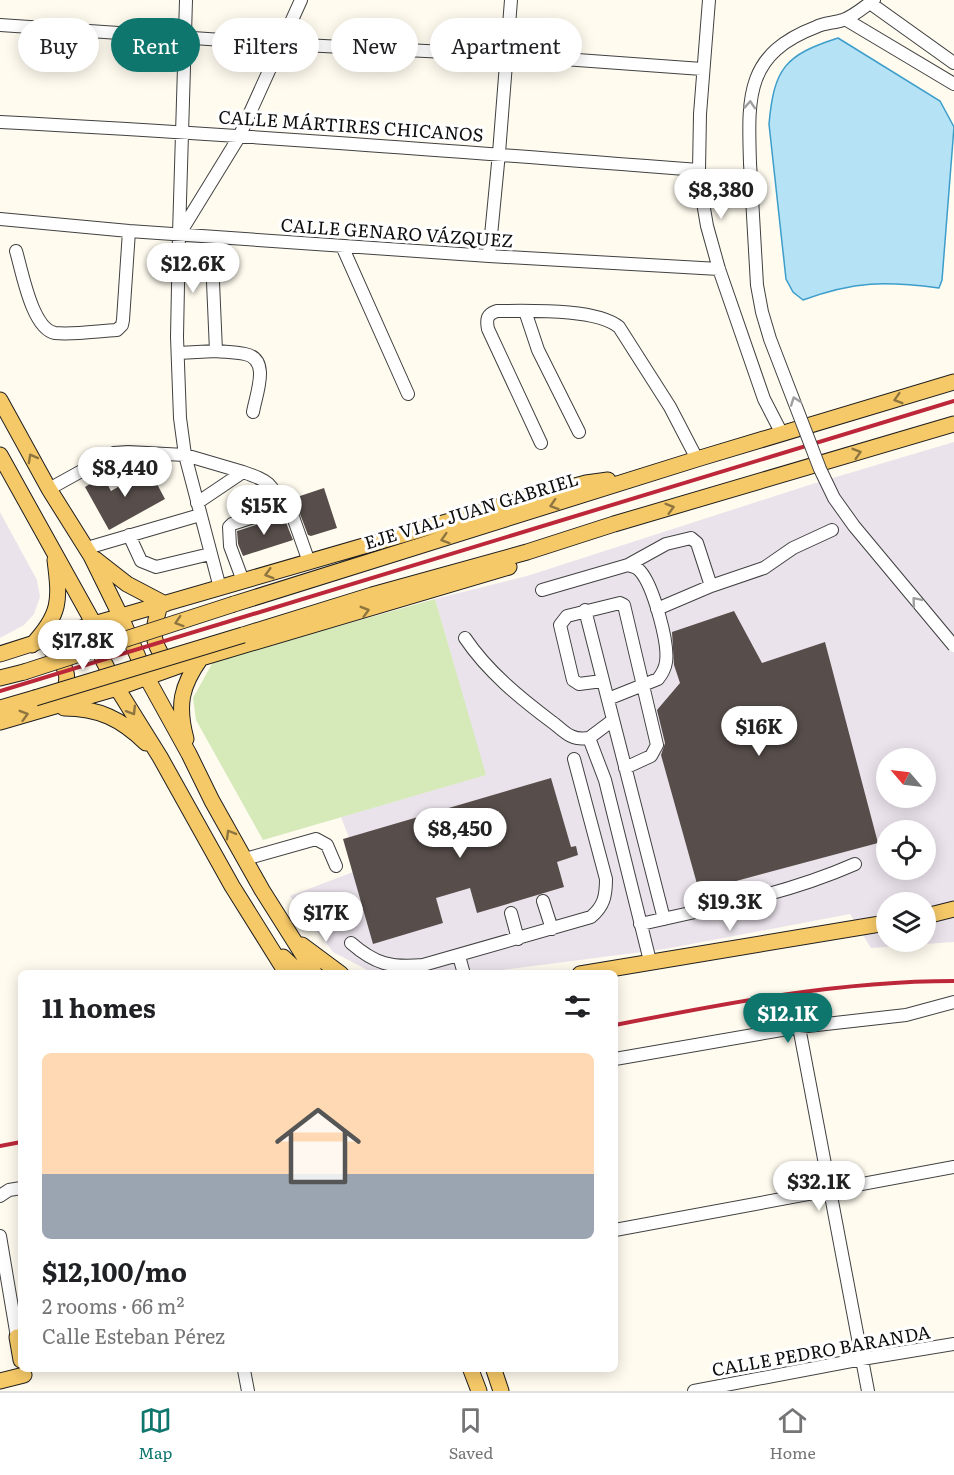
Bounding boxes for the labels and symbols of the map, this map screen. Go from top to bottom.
one-way arrow [743,100,756,109]
street label: CALLE MÁRTIRES CHICANOS [218,102,484,148]
pin: $8,380 [672,169,770,220]
street label: CALLE GENARO VÁZQUEZ [280,210,514,254]
pin: $12.6K [144,243,242,294]
one-way arrow [893,392,904,404]
one-way arrow [790,396,802,407]
pin: $8,440 [76,447,174,498]
one-way arrow [851,448,862,460]
one-way arrow [28,453,39,464]
street label: EJE VIAL JUAN GABRIEL [361,465,581,555]
pin: $15K [228,485,300,536]
one-way arrow [549,498,560,510]
one-way arrow [664,503,675,515]
one-way arrow [440,532,451,544]
one-way arrow [264,567,274,579]
one-way arrow [913,597,924,608]
one-way arrow [360,605,370,618]
one-way arrow [174,615,185,627]
pin: $17.8K [34,620,132,671]
one-way arrow [124,705,136,715]
pin: $16K [723,706,795,757]
one-way arrow [19,710,29,723]
north arrow [876,748,936,808]
pin: $8,450 [411,808,509,859]
one-way arrow [226,829,237,840]
pin: $19.3K [681,881,779,932]
pin: $17K [290,892,362,943]
pin: $12.1K [739,993,837,1044]
pin: $32.1K [770,1161,868,1212]
street label: CALLE PEDRO BARANDA [710,1317,932,1383]

